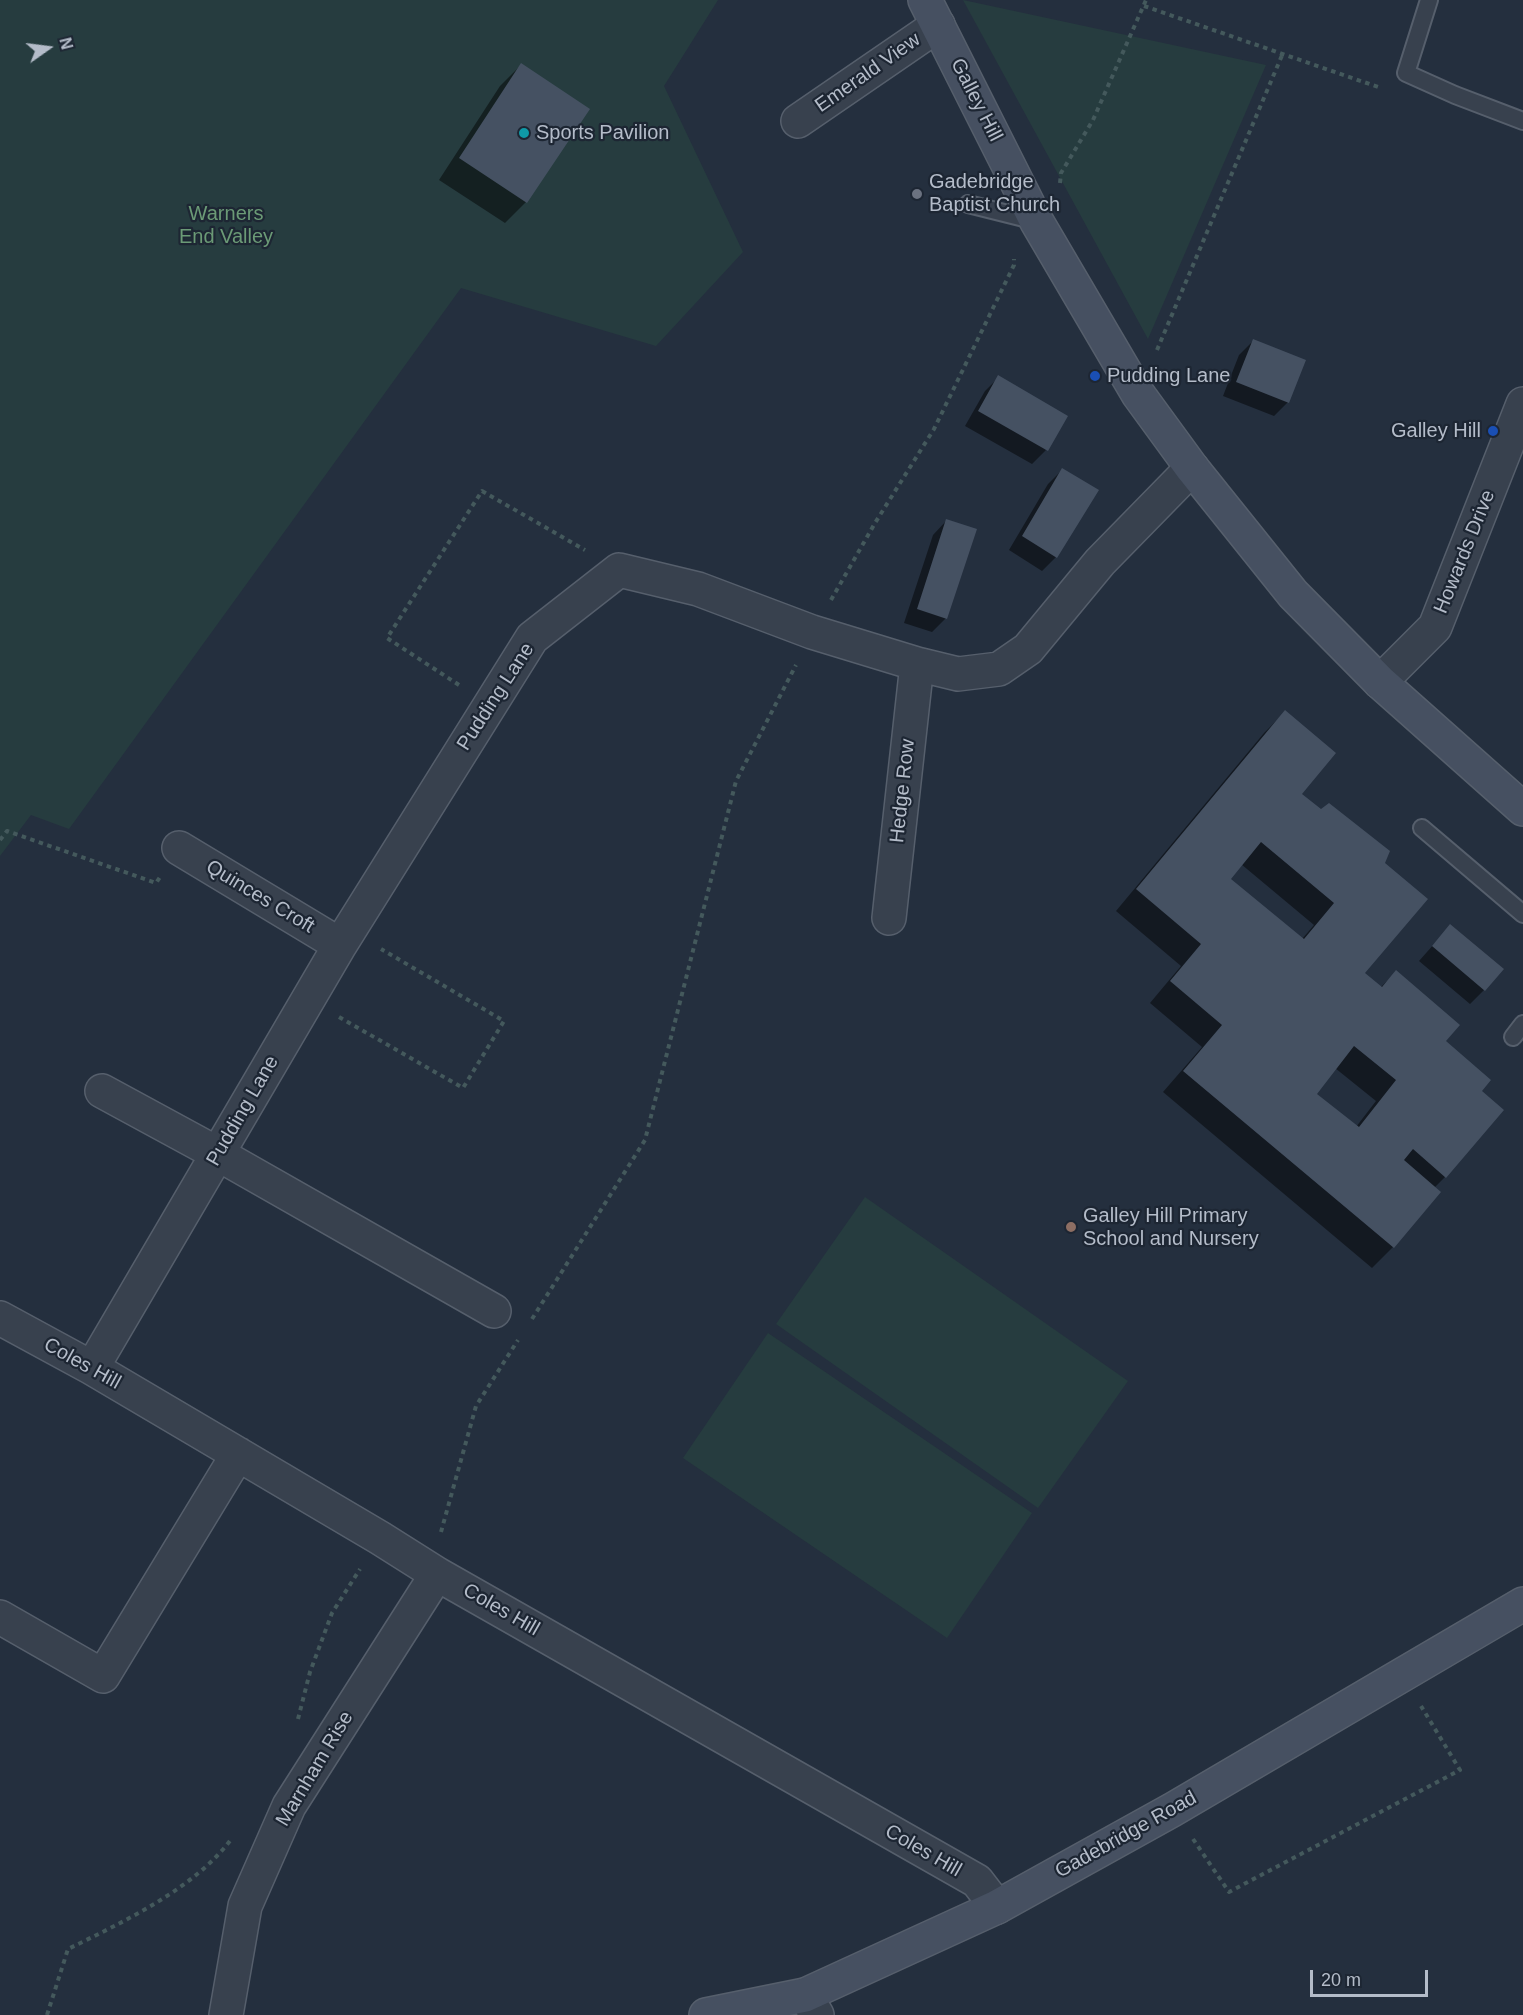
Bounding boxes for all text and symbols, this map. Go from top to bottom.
north arrow [18,18,78,78]
street label: Emerald View [811,28,925,118]
text: N [56,36,76,51]
street label: Galley Hill [945,54,1007,146]
place label: Sports Pavilion [536,121,669,145]
marker: Sports Pavilion [517,126,531,140]
place label: Gadebridge Baptist Church [929,170,1060,217]
marker: Gadebridge Baptist Church [910,187,924,201]
park label: Warners End Valley [179,202,273,249]
place label: Pudding Lane [1107,364,1230,388]
marker: Pudding Lane [1088,369,1102,383]
place label: Galley Hill [1391,419,1481,443]
marker: Galley Hill [1486,424,1500,438]
street label: Howards Drive [1429,487,1501,617]
street label: Pudding Lane [452,639,540,755]
street label: Hedge Row [886,738,920,844]
street label: Quinces Croft [201,855,319,939]
street label: Pudding Lane [202,1052,284,1170]
place label: Galley Hill Primary School and Nursery [1083,1204,1259,1251]
marker: Galley Hill Primary School and Nursery [1064,1220,1078,1234]
street label: Coles Hill [39,1333,125,1395]
street label: Coles Hill [458,1578,544,1642]
street label: Marnham Rise [271,1707,359,1831]
street label: Gadebridge Road [1051,1786,1201,1884]
street label: Coles Hill [880,1819,966,1883]
scale bar [1313,1958,1432,1996]
text: 20 m [1321,1970,1361,1990]

